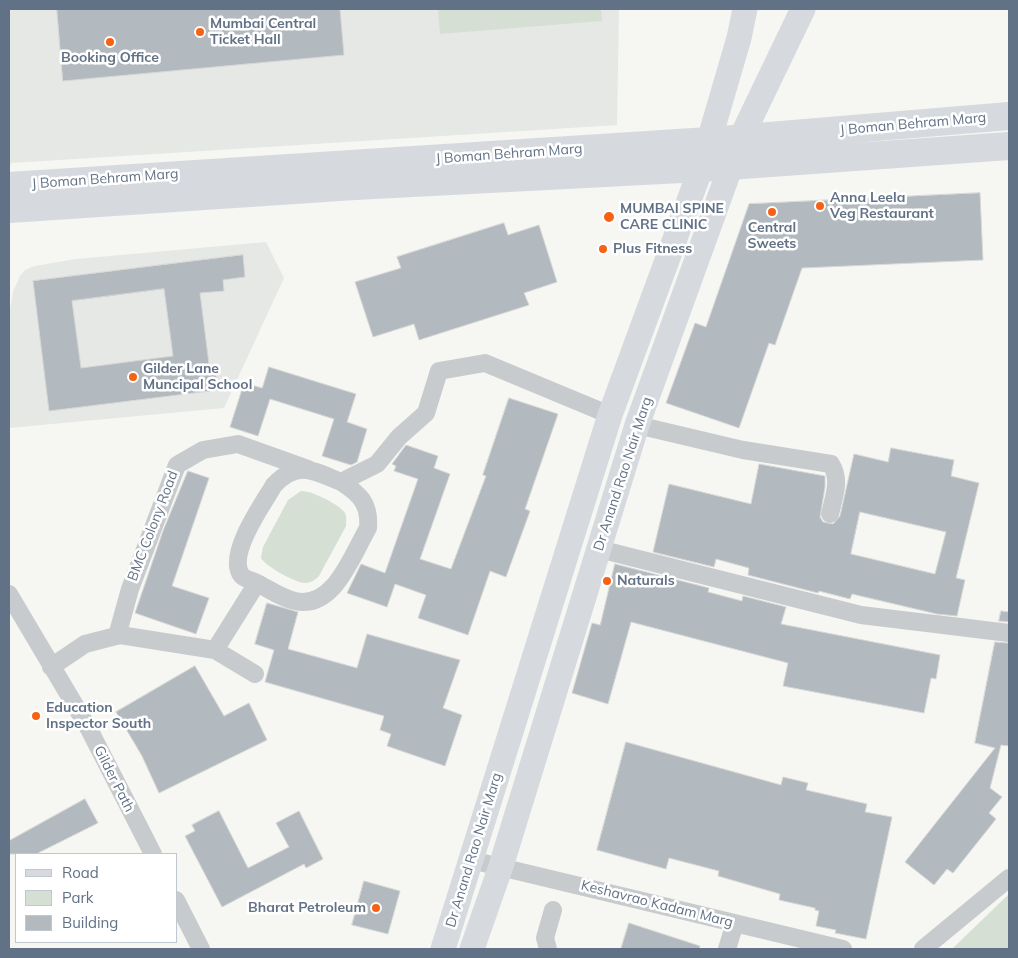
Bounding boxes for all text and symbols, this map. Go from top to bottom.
place label: Mumbai Central Ticket Hall [210,16,316,48]
marker: Mumbai Central Ticket Hall [194,26,206,38]
marker: Booking Office [104,36,116,48]
place label: Booking Office [61,50,159,66]
street label: J Boman Behram Marg [839,109,987,139]
street label: J Boman Behram Marg [435,140,583,168]
street label: J Boman Behram Marg [31,165,179,193]
place label: Anna Leela Veg Restaurant [830,190,934,222]
marker: Anna Leela Veg Restaurant [814,200,826,212]
place label: MUMBAI SPINE CARE CLINIC [620,201,724,233]
marker: Central Sweets [766,206,778,218]
marker: MUMBAI SPINE CARE CLINIC [602,210,616,224]
place label: Central Sweets [748,220,796,252]
place label: Plus Fitness [613,241,692,257]
marker: Plus Fitness [597,243,609,255]
place label: Gilder Lane Muncipal School [143,361,252,394]
marker: Gilder Lane Muncipal School [127,371,139,383]
street label: Dr Anand Rao Nair Marg [590,395,656,553]
street label: BMC Colony Road [124,469,182,583]
place label: Naturals [617,573,675,589]
marker: Naturals [601,575,613,587]
place label: Education Inspector South [46,700,151,732]
marker: Education Inspector South [30,710,42,722]
street label: Gilder Path [90,743,138,815]
street label: Dr Anand Rao Nair Marg [442,771,506,929]
legend [15,853,178,943]
text: Road [62,863,99,882]
street label: Keshavrao Kadam Marg [579,877,735,931]
text: Park [62,888,94,907]
place label: Bharat Petroleum [248,900,366,916]
marker: Bharat Petroleum [370,902,382,914]
text: Building [62,913,118,932]

